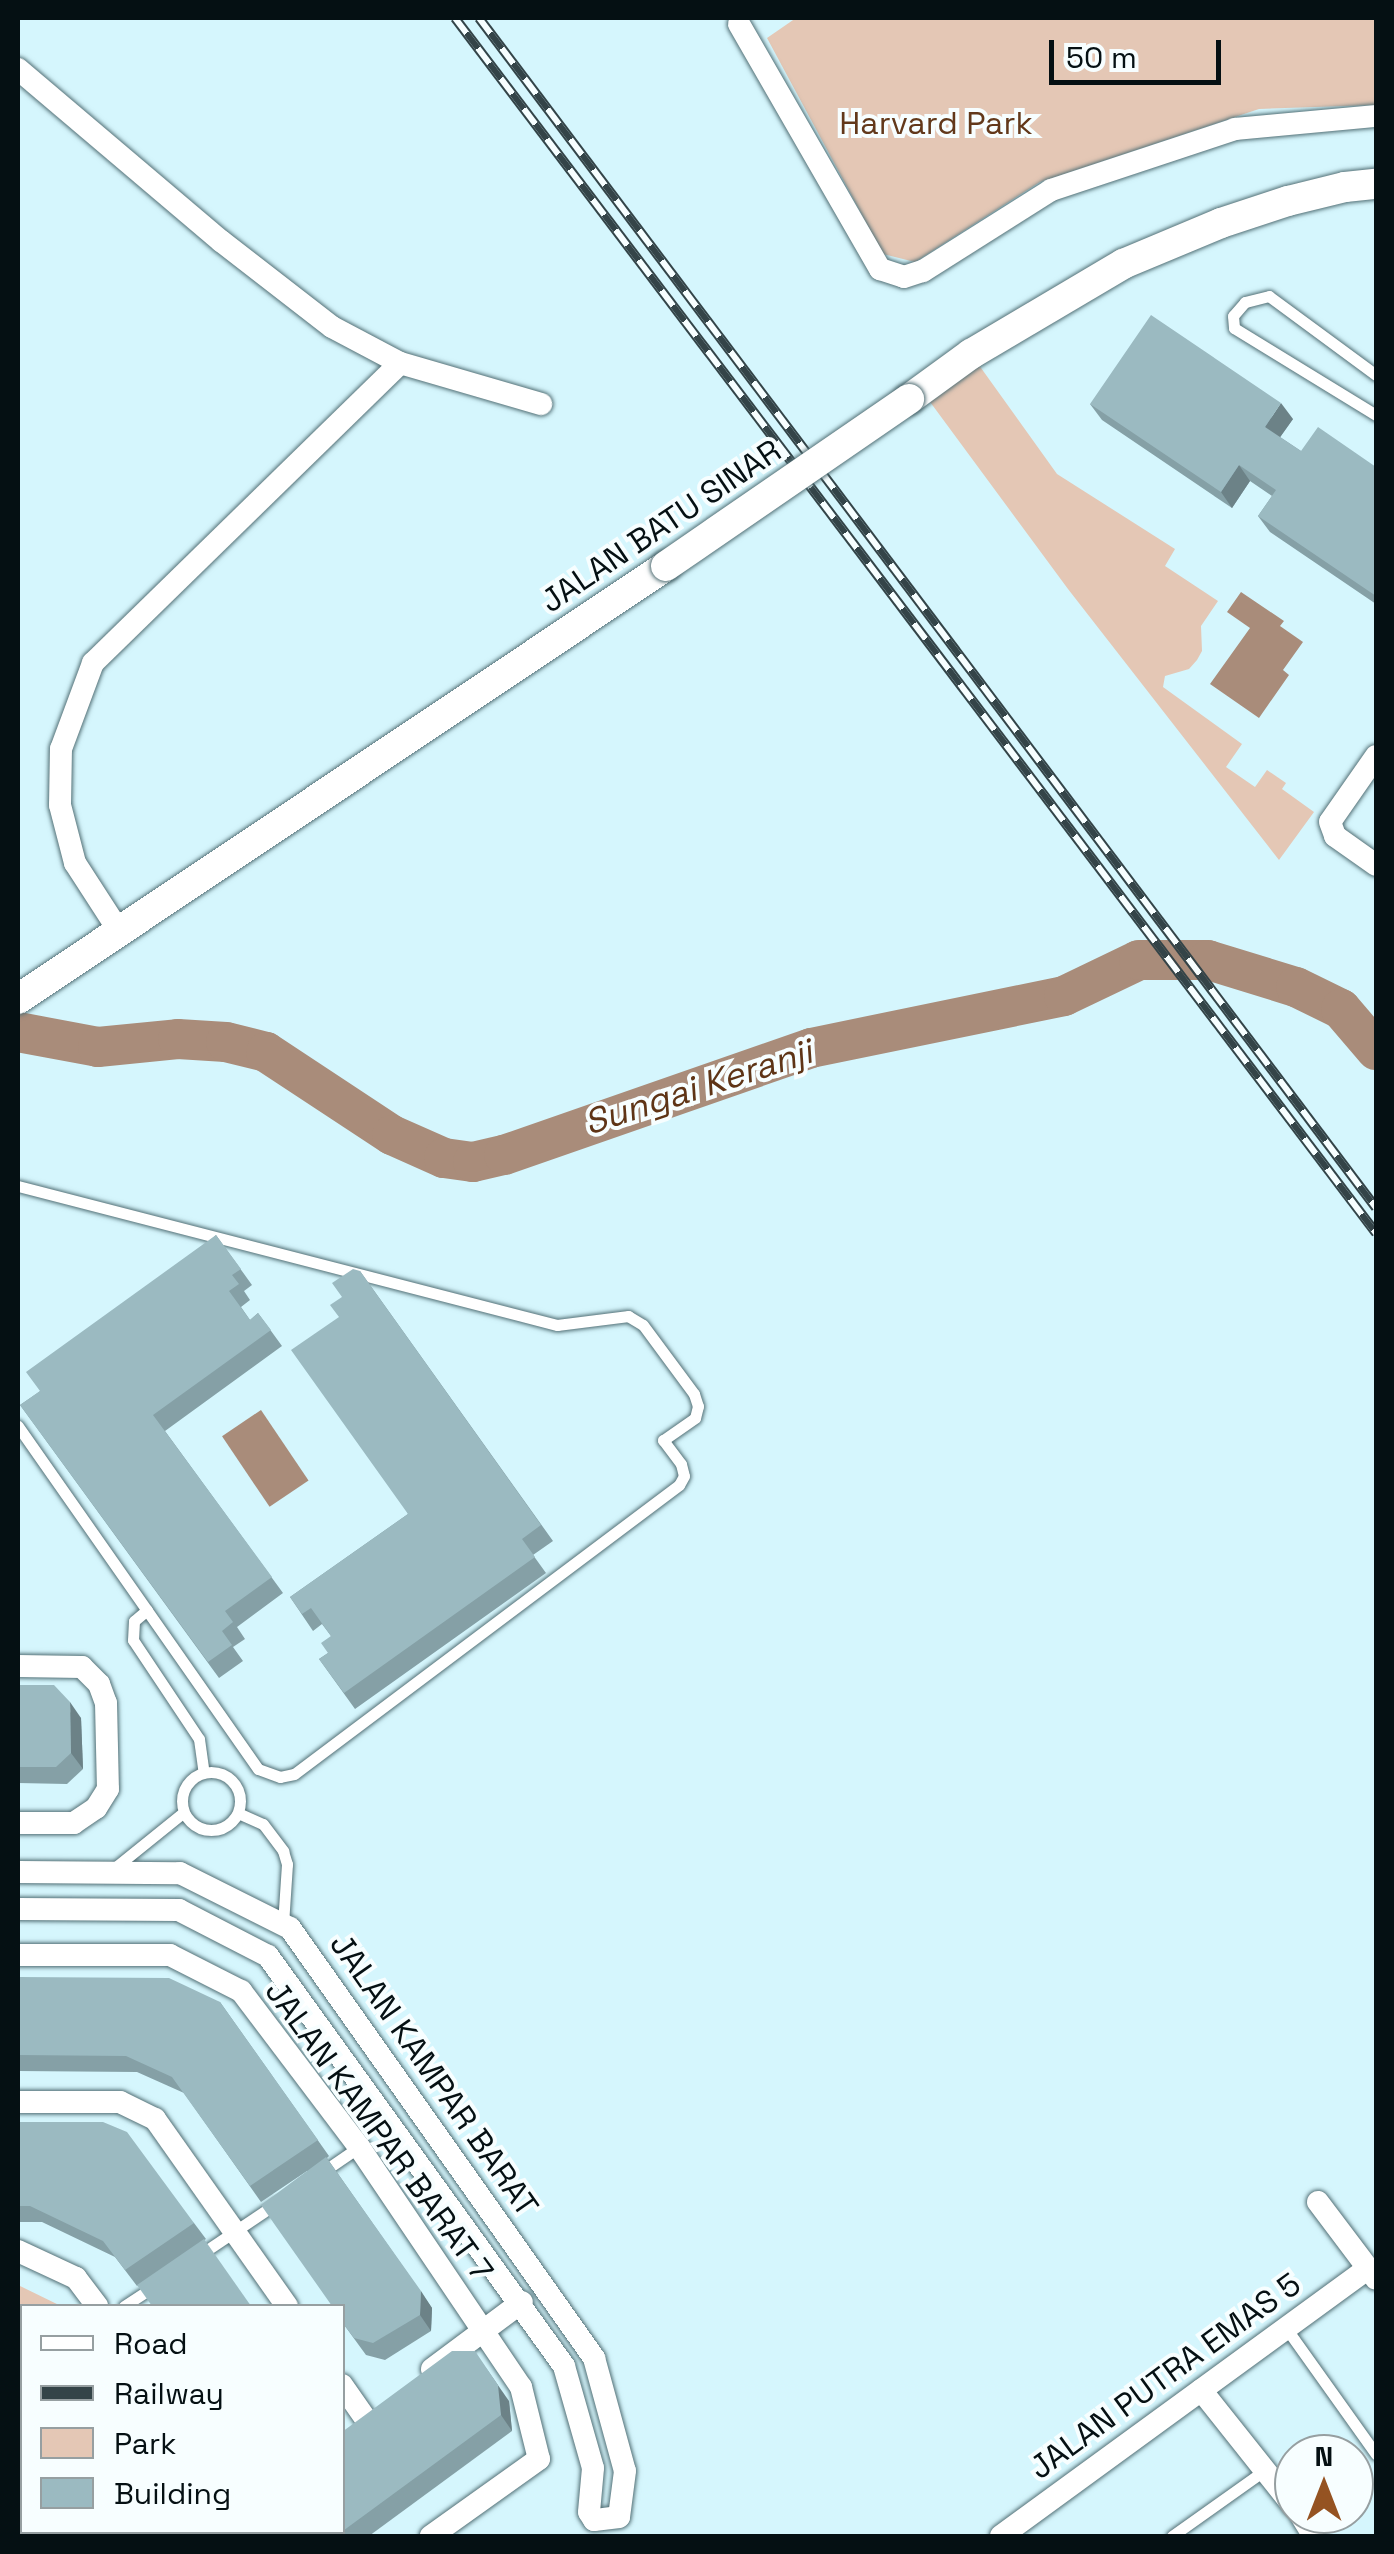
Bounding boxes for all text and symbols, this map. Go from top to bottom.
scale bar [1054,20,1226,82]
text: 50 m [1066,38,1137,77]
park label: Harvard Park [839,104,1033,142]
street label: JALAN BATU SINAR [534,431,788,621]
water label: Sungai Keranji [579,1030,817,1144]
street label: JALAN KAMPAR BARAT [322,1926,546,2224]
street label: JALAN KAMPAR BARAT 7 [257,1973,501,2289]
street label: JALAN PUTRA EMAS 5 [1022,2265,1308,2487]
legend [20,2304,345,2534]
text: Road [114,2324,188,2363]
text: Railway [114,2374,224,2413]
text: Park [114,2424,176,2463]
north arrow [1274,2434,1374,2534]
text: N [1315,2438,1333,2474]
text: Building [114,2474,231,2513]

